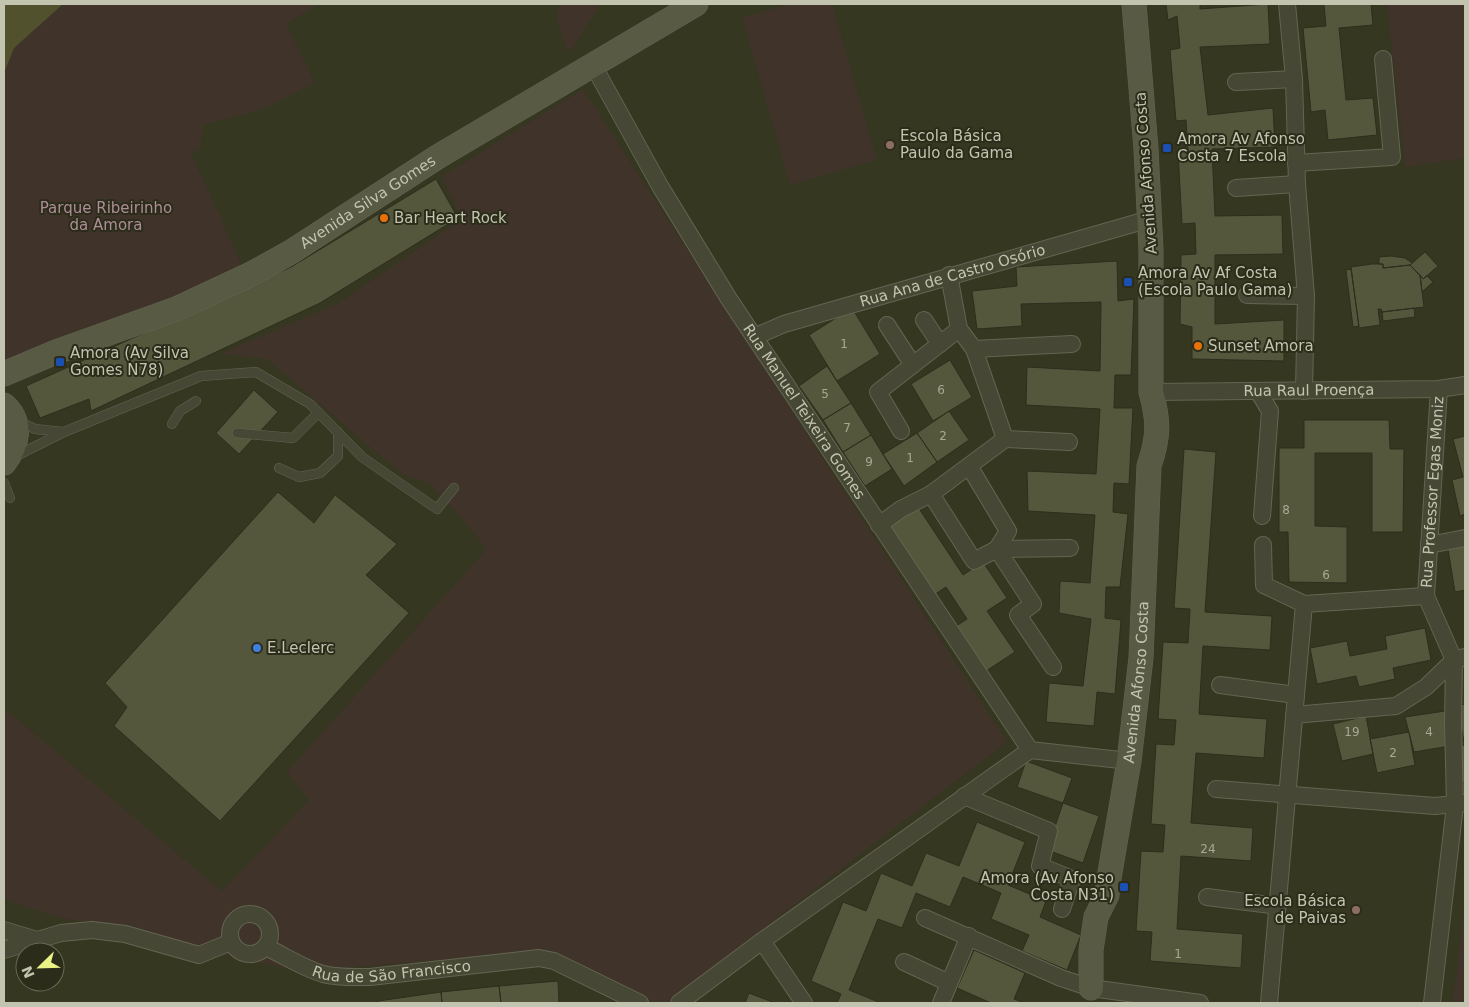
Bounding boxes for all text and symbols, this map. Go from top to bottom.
street label: Avenida Afonso Costa [1131,91,1161,255]
place label: Escola Básica Paulo da Gama [900,127,1013,162]
place label: Amora Av Afonso Costa 7 Escola [1177,130,1305,165]
marker: Escola Básica Paulo da Gama [884,139,896,151]
marker: Amora Av Afonso Costa 7 Escola [1161,142,1173,154]
street label: Avenida Silva Gomes [297,151,439,253]
park label: Parque Ribeirinho da Amora [40,199,172,234]
place label: Bar Heart Rock [394,209,507,227]
marker: Bar Heart Rock [378,212,390,224]
street label: Rua Ana de Castro Osório [858,241,1047,311]
place label: Amora Av Af Costa (Escola Paulo Gama) [1138,264,1292,299]
marker: Amora Av Af Costa (Escola Paulo Gama) [1122,276,1134,288]
street label: Rua Manuel Teixeira Gomes [739,320,869,503]
house number: 1 [840,337,848,351]
place label: Sunset Amora [1208,337,1314,355]
marker: Sunset Amora [1192,340,1204,352]
place label: Amora (Av Silva Gomes N78) [70,344,189,379]
marker: Amora (Av Silva Gomes N78) [54,356,66,368]
street label: Rua Raul Proença [1243,381,1375,400]
house number: 6 [937,383,945,397]
house number: 5 [821,387,829,401]
street label: Rua Professor Egas Moniz [1418,396,1448,589]
house number: 7 [843,421,851,435]
house number: 2 [939,429,947,443]
house number: 1 [906,451,914,465]
house number: 9 [865,455,873,469]
house number: 8 [1282,503,1290,517]
house number: 6 [1322,568,1330,582]
street label: Avenida Afonso Costa [1120,601,1152,764]
place label: E.Leclerc [267,639,334,657]
marker: E.Leclerc [251,642,263,654]
house number: 19 [1344,725,1360,739]
house number: 4 [1425,725,1433,739]
house number: 2 [1389,746,1397,760]
house number: 24 [1200,842,1216,856]
place label: Amora (Av Afonso Costa N31) [980,869,1114,904]
marker: Amora (Av Afonso Costa N31) [1118,881,1130,893]
place label: Escola Básica de Paivas [1244,892,1346,927]
marker: Escola Básica de Paivas [1350,904,1362,916]
north arrow [15,942,65,992]
house number: 1 [1174,947,1182,961]
street label: Rua de São Francisco [310,957,472,986]
text: N [18,964,38,981]

